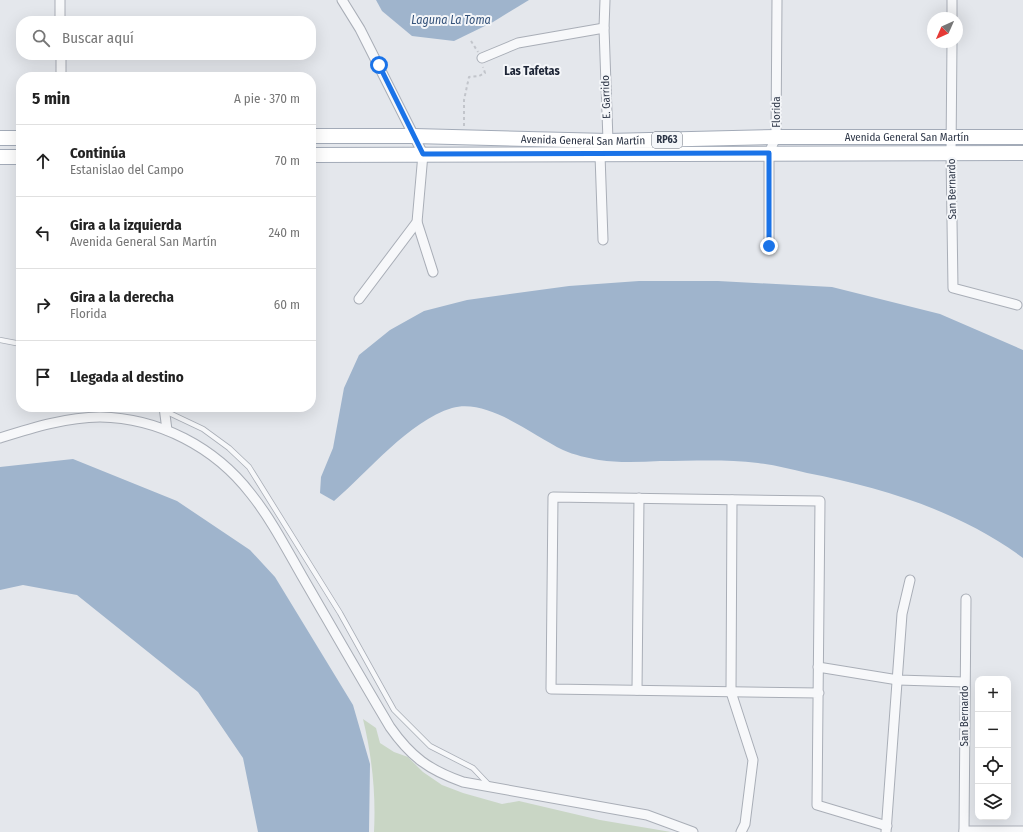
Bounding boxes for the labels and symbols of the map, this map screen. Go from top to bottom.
north arrow [927,12,963,48]
water label: Laguna La Toma [411,13,491,27]
route start [370,56,388,74]
district label: Las Tafetas [504,64,561,78]
street label: E. Garrido [599,75,613,119]
street label: Florida [770,96,783,128]
street label: Avenida General San Martín [845,131,969,144]
street label: Avenida General San Martín [521,132,645,148]
road number: RP63 [652,132,682,148]
street label: San Bernardo [945,158,959,220]
route end [760,237,778,255]
street label: San Bernardo [958,685,971,746]

